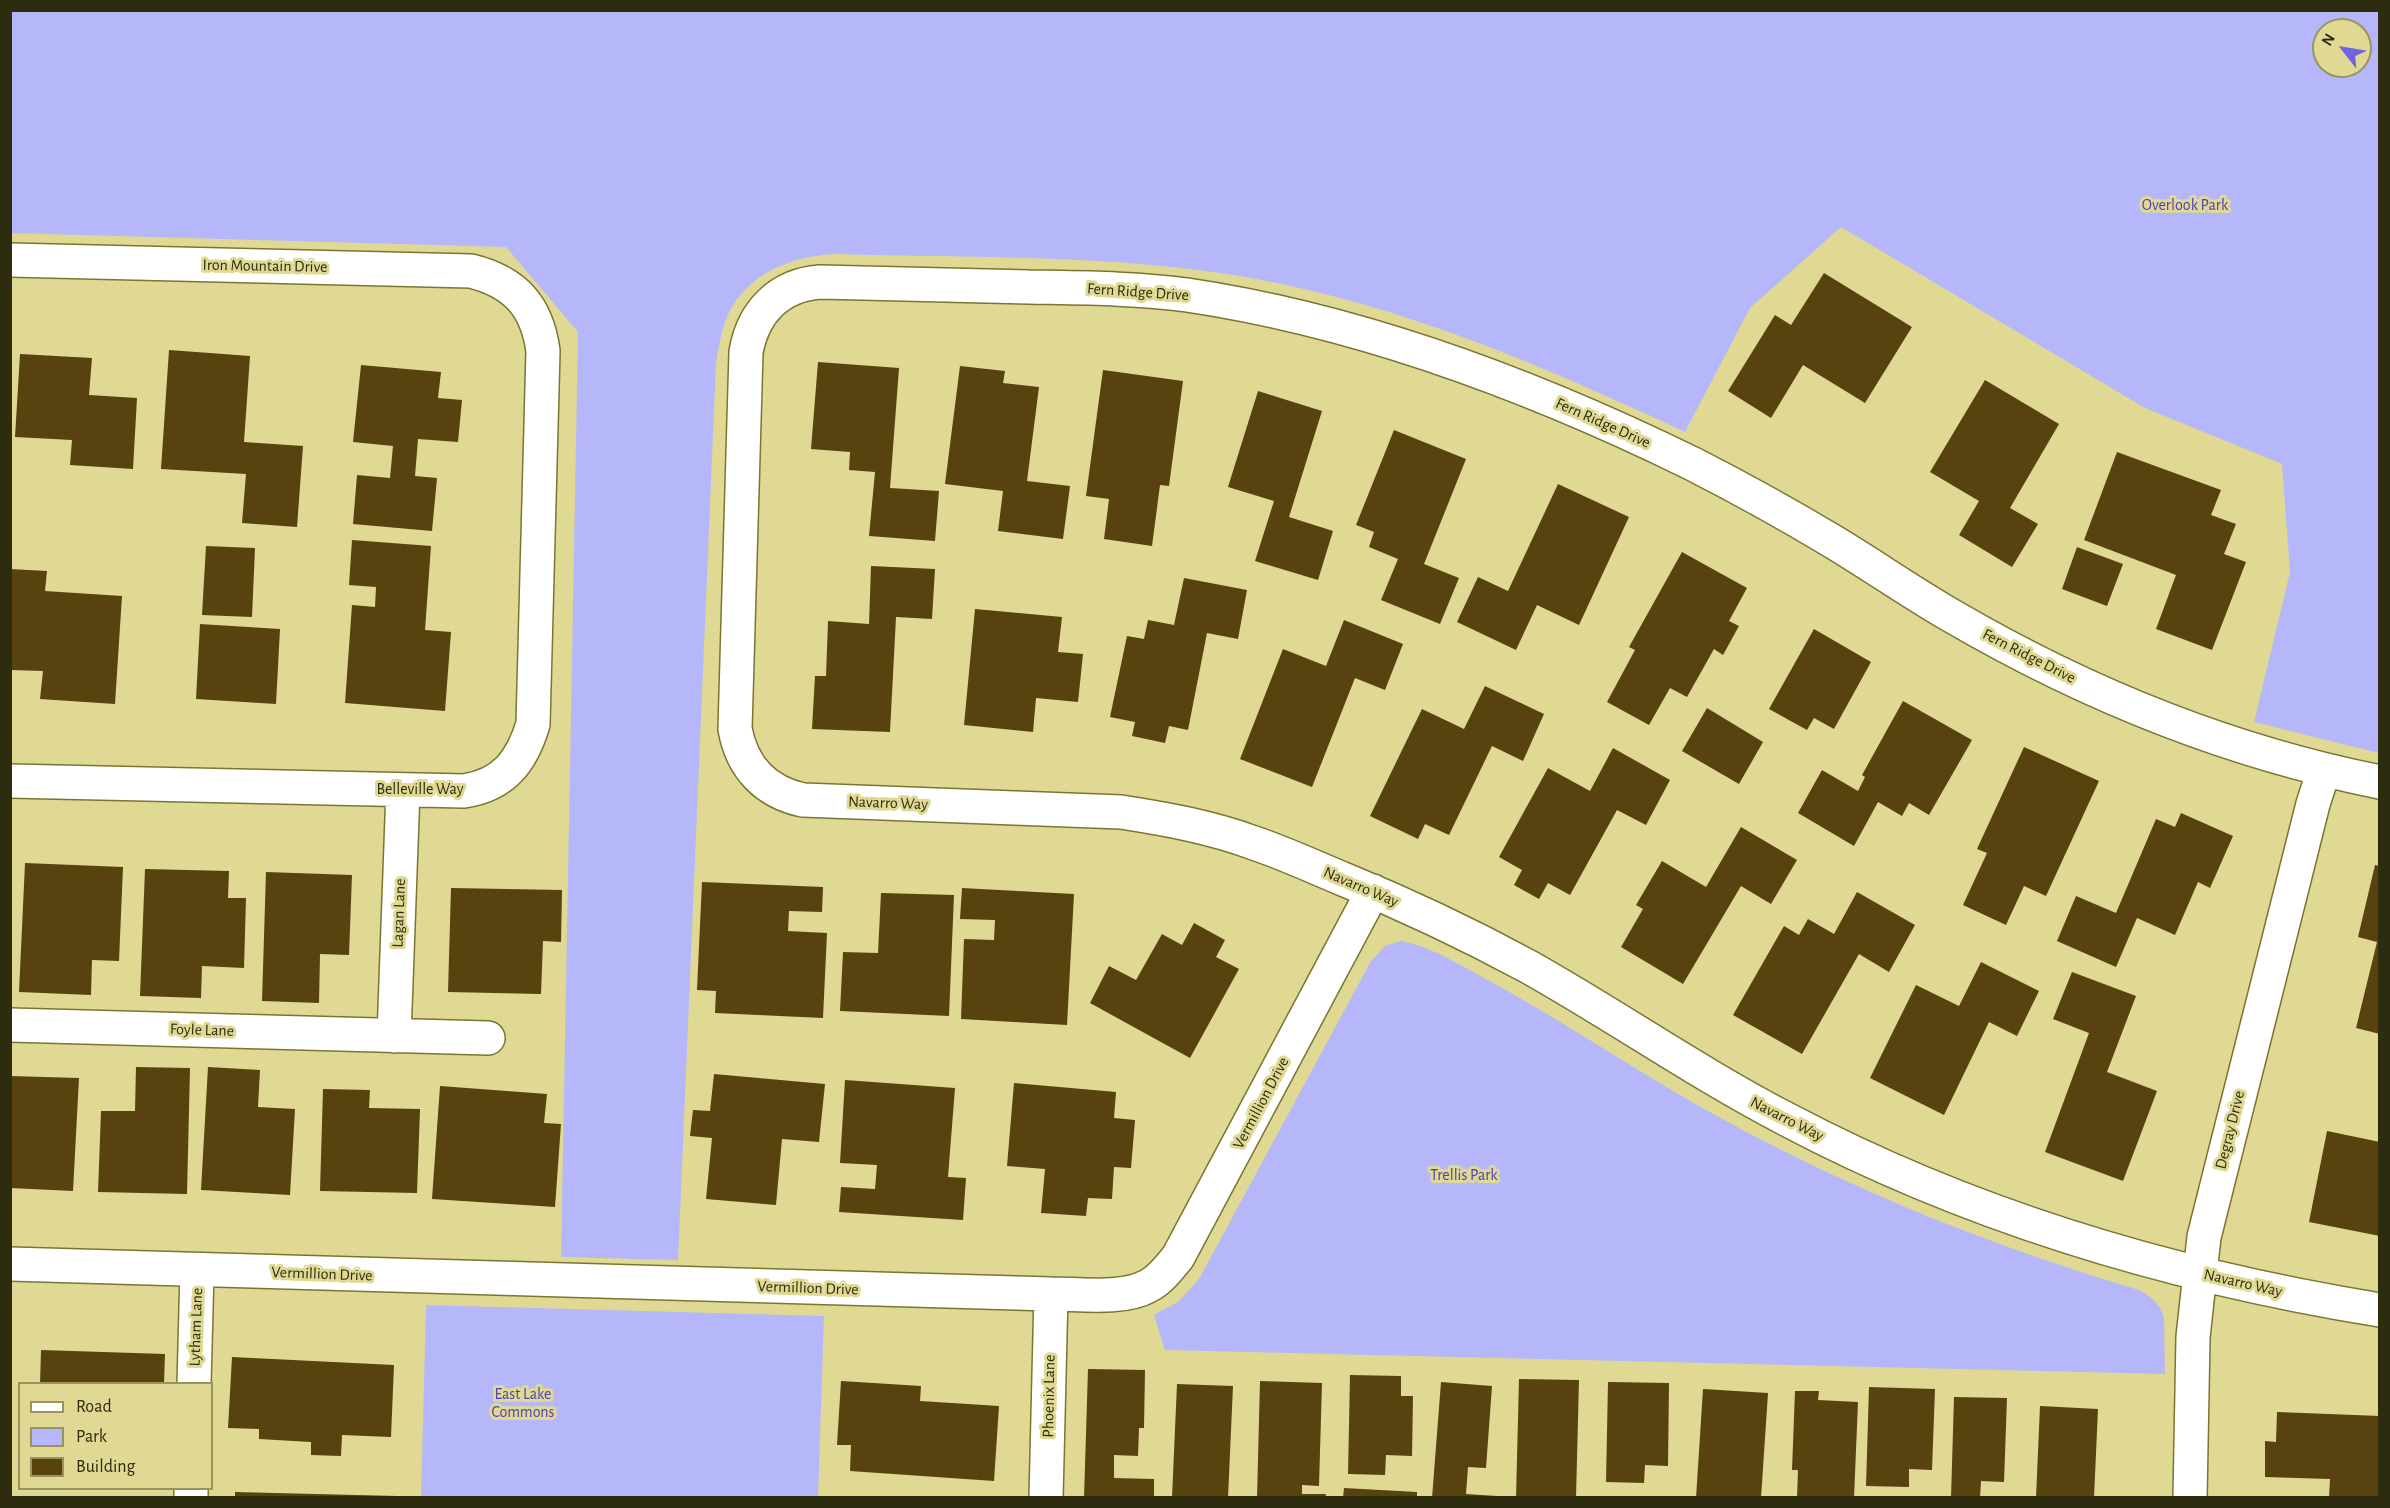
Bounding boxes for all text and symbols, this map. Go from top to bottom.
north arrow [2312,18,2372,78]
text: N [2319,31,2338,49]
park label: Overlook Park [2142,195,2228,215]
street label: Iron Mountain Drive [202,255,328,277]
street label: Fern Ridge Drive [1086,279,1190,305]
street label: Fern Ridge Drive [1553,393,1653,453]
street label: Fern Ridge Drive [1979,624,2079,688]
street label: Belleville Way [376,779,464,799]
street label: Navarro Way [848,792,928,814]
street label: Navarro Way [1321,863,1401,911]
street label: Lagan Lane [388,878,410,948]
street label: Foyle Lane [170,1019,234,1041]
street label: Vermillion Drive [1229,1054,1293,1152]
street label: Degray Drive [2211,1089,2249,1171]
street label: Navarro Way [1747,1092,1827,1146]
park label: Trellis Park [1430,1165,1498,1185]
street label: Vermillion Drive [271,1263,373,1285]
street label: Navarro Way [2202,1265,2284,1301]
street label: Vermillion Drive [757,1277,859,1299]
street label: Lytham Lane [185,1287,207,1367]
street label: Phoenix Lane [1039,1354,1059,1438]
legend [18,1382,213,1490]
park label: East Lake Commons [491,1384,555,1422]
text: Road [76,1398,112,1416]
text: Park [76,1428,107,1446]
text: Building [76,1458,135,1476]

